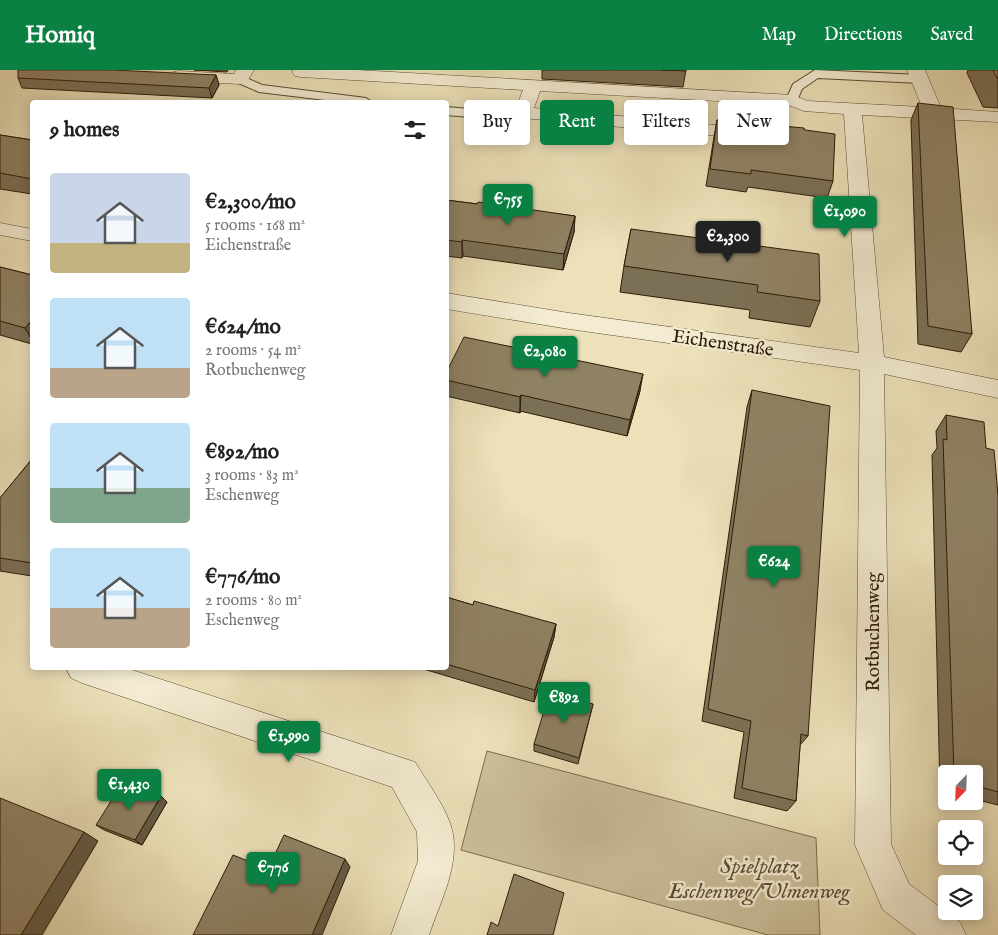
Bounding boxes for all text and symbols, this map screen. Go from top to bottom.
text: Homiq [25,20,95,51]
text: Map [762,24,796,47]
text: Directions [824,24,902,47]
text: Saved [930,24,973,47]
chip: Buy [464,100,530,145]
chip: Rent [540,100,614,145]
chip: Filters [624,100,708,145]
chip: New [718,100,789,145]
icon: filters [401,116,429,144]
text: 9 homes [50,117,119,144]
pin: €755 [478,184,538,226]
text: €2,300/mo [205,189,296,216]
text: €755 [494,190,522,210]
icon: home [90,193,150,253]
pin: €1,090 [804,196,886,238]
text: €1,090 [824,202,866,222]
text: 5 rooms · 168 m² [205,216,305,236]
pin: €2,300 [687,220,769,263]
text: €2,300 [707,227,749,247]
text: Eichenstraße [205,236,291,256]
text: €624/mo [205,314,281,341]
icon: home [90,318,150,378]
street label: Eichenstraße [670,325,775,363]
pin: €2,080 [504,336,586,378]
text: 2 rooms · 54 m² [205,341,302,361]
text: €2,080 [523,342,567,362]
text: Rotbuchenweg [205,361,305,381]
text: €892/mo [205,439,279,466]
icon: home [90,443,150,503]
text: 3 rooms · 83 m² [205,466,299,486]
text: Eschenweg [205,486,279,506]
pin: €624 [744,546,804,588]
text: €624 [758,552,790,572]
text: €776/mo [205,564,280,591]
icon: home [90,568,150,628]
street label: Rotbuchenweg [862,572,886,692]
text: 2 rooms · 80 m² [205,591,302,611]
text: Eschenweg [205,611,279,631]
pin: €892 [534,682,594,724]
text: €892 [549,688,579,708]
pin: €1,990 [248,720,330,763]
text: €1,990 [268,727,310,747]
north arrow [938,765,982,810]
map controls [938,765,983,920]
pin: €1,430 [88,768,170,811]
text: €1,430 [108,775,150,795]
button: locate [938,820,983,865]
pin: €776 [243,852,303,894]
park label: Spielplatz Eschenweg/Ulmenweg [667,853,851,906]
text: €776 [257,858,289,878]
button: layers [938,875,983,920]

